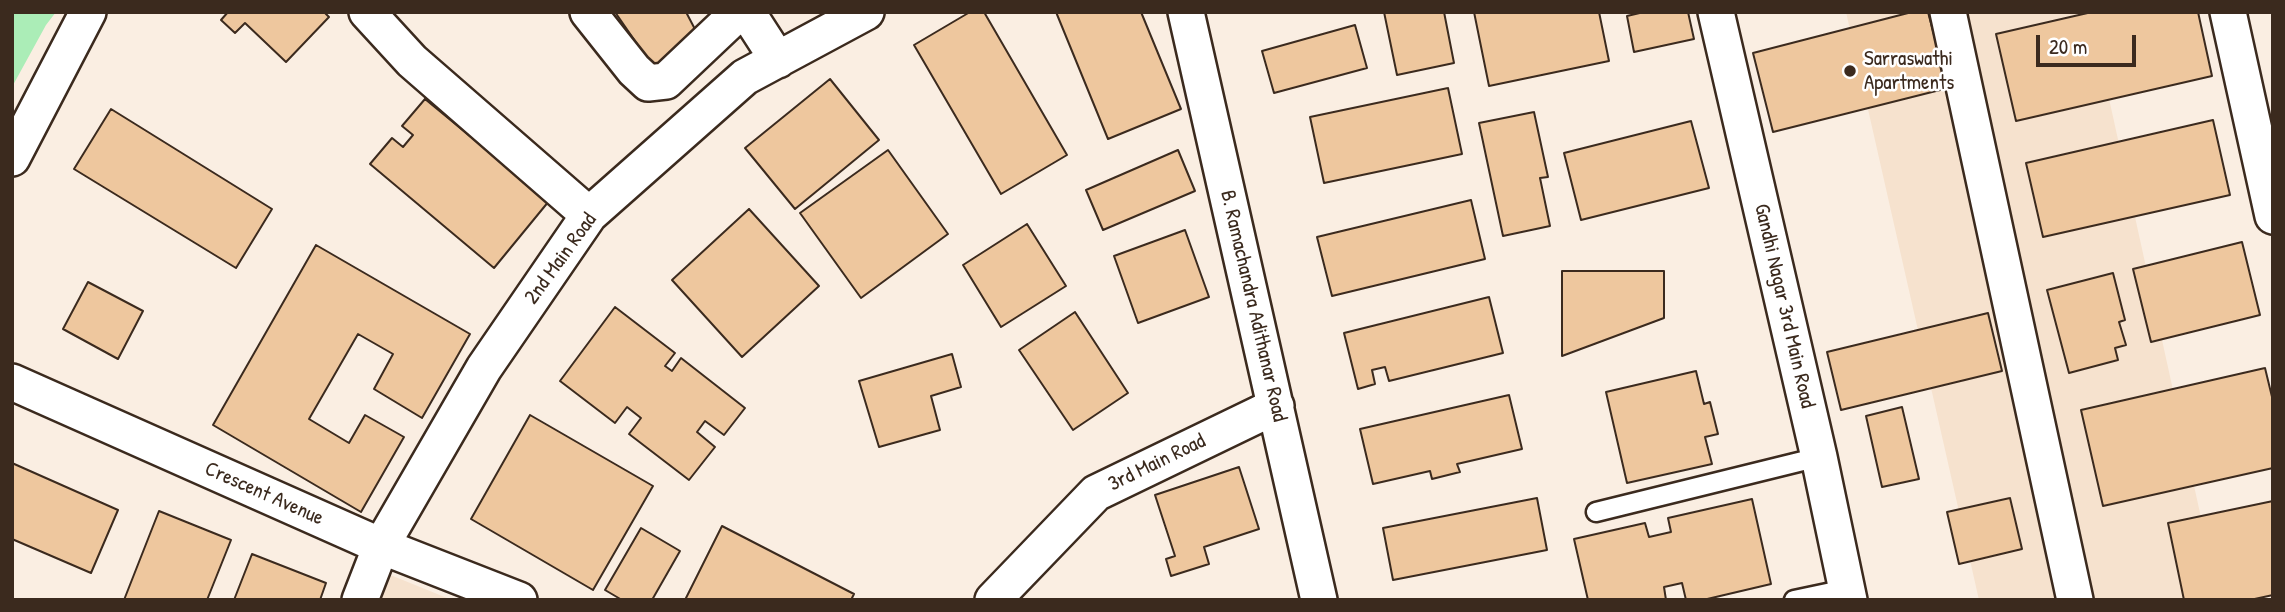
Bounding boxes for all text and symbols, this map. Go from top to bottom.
scale bar [2040,21,2140,65]
text: 20 m [2049,32,2087,61]
place label: Sarraswathi Apartments [1864,46,1954,96]
marker: Sarraswathi Apartments [1842,63,1858,79]
street label: B. Ramachandra Adithanar Road [1214,188,1292,424]
street label: Gandhi Nagar 3rd Main Road [1748,201,1820,411]
street label: 2nd Main Road [520,209,602,309]
street label: 3rd Main Road [1104,429,1210,497]
street label: Crescent Avenue [201,457,327,531]

